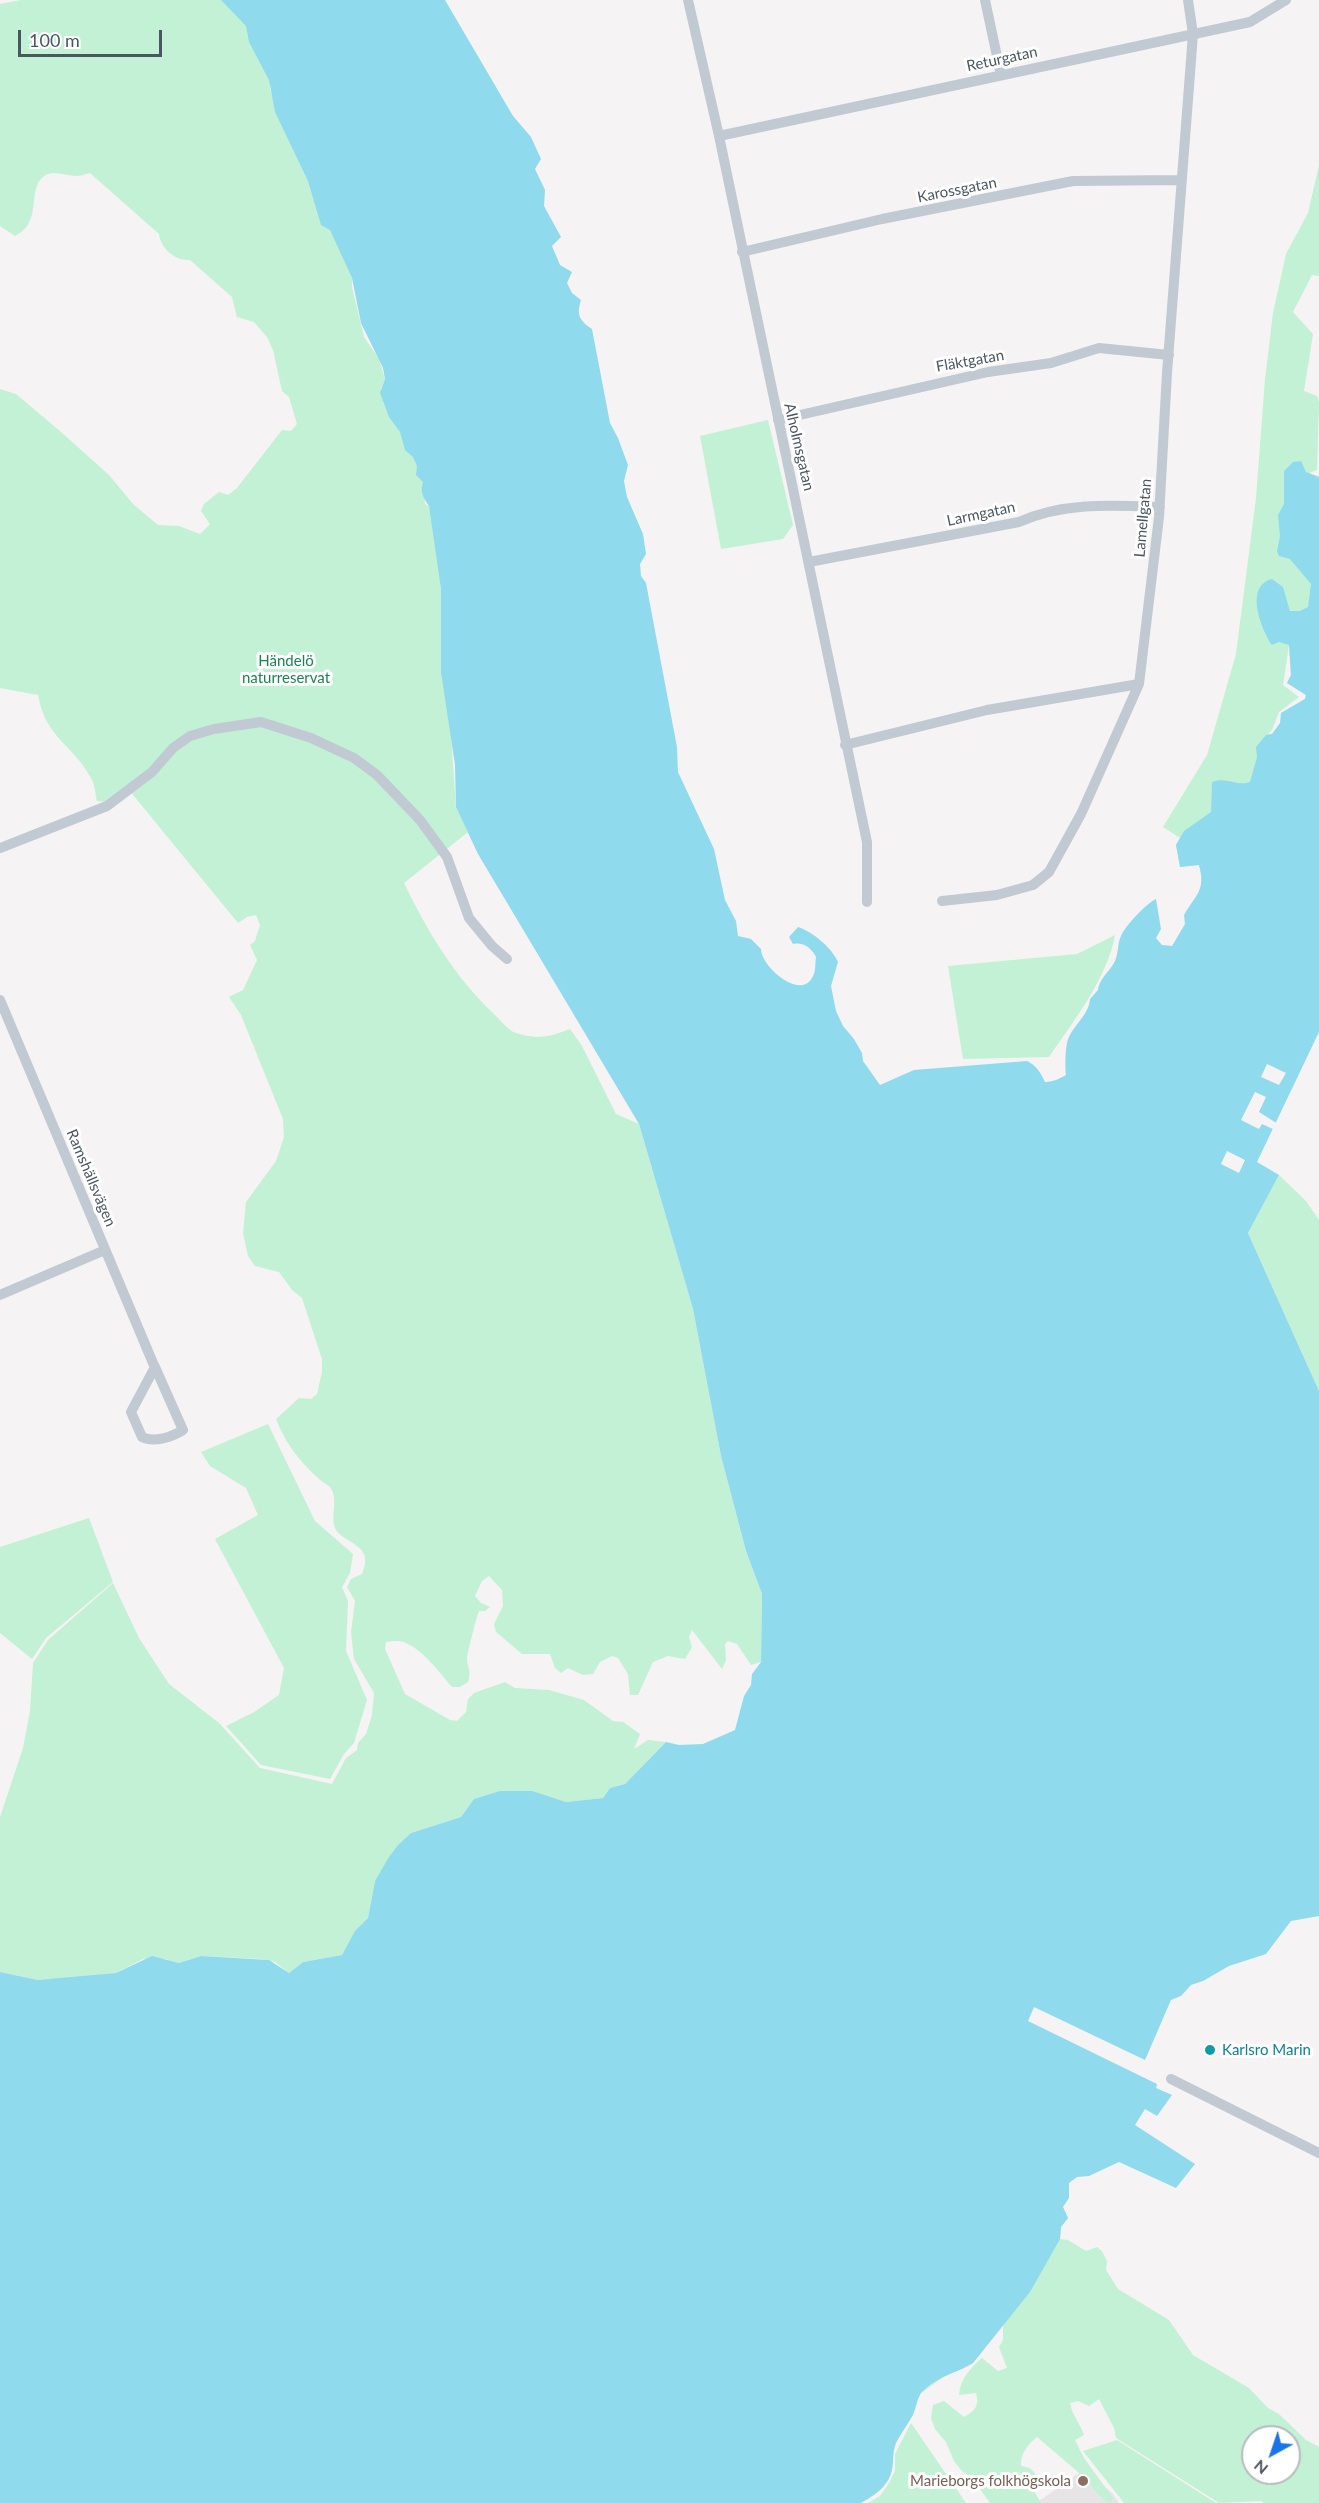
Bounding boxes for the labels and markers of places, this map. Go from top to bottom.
place label: Karlsro Marin [1222,2041,1311,2059]
marker: Karlsro Marin [1203,2043,1217,2057]
place label: Marieborgs folkhögskola [910,2472,1071,2490]
marker: Marieborgs folkhögskola [1076,2474,1090,2488]

